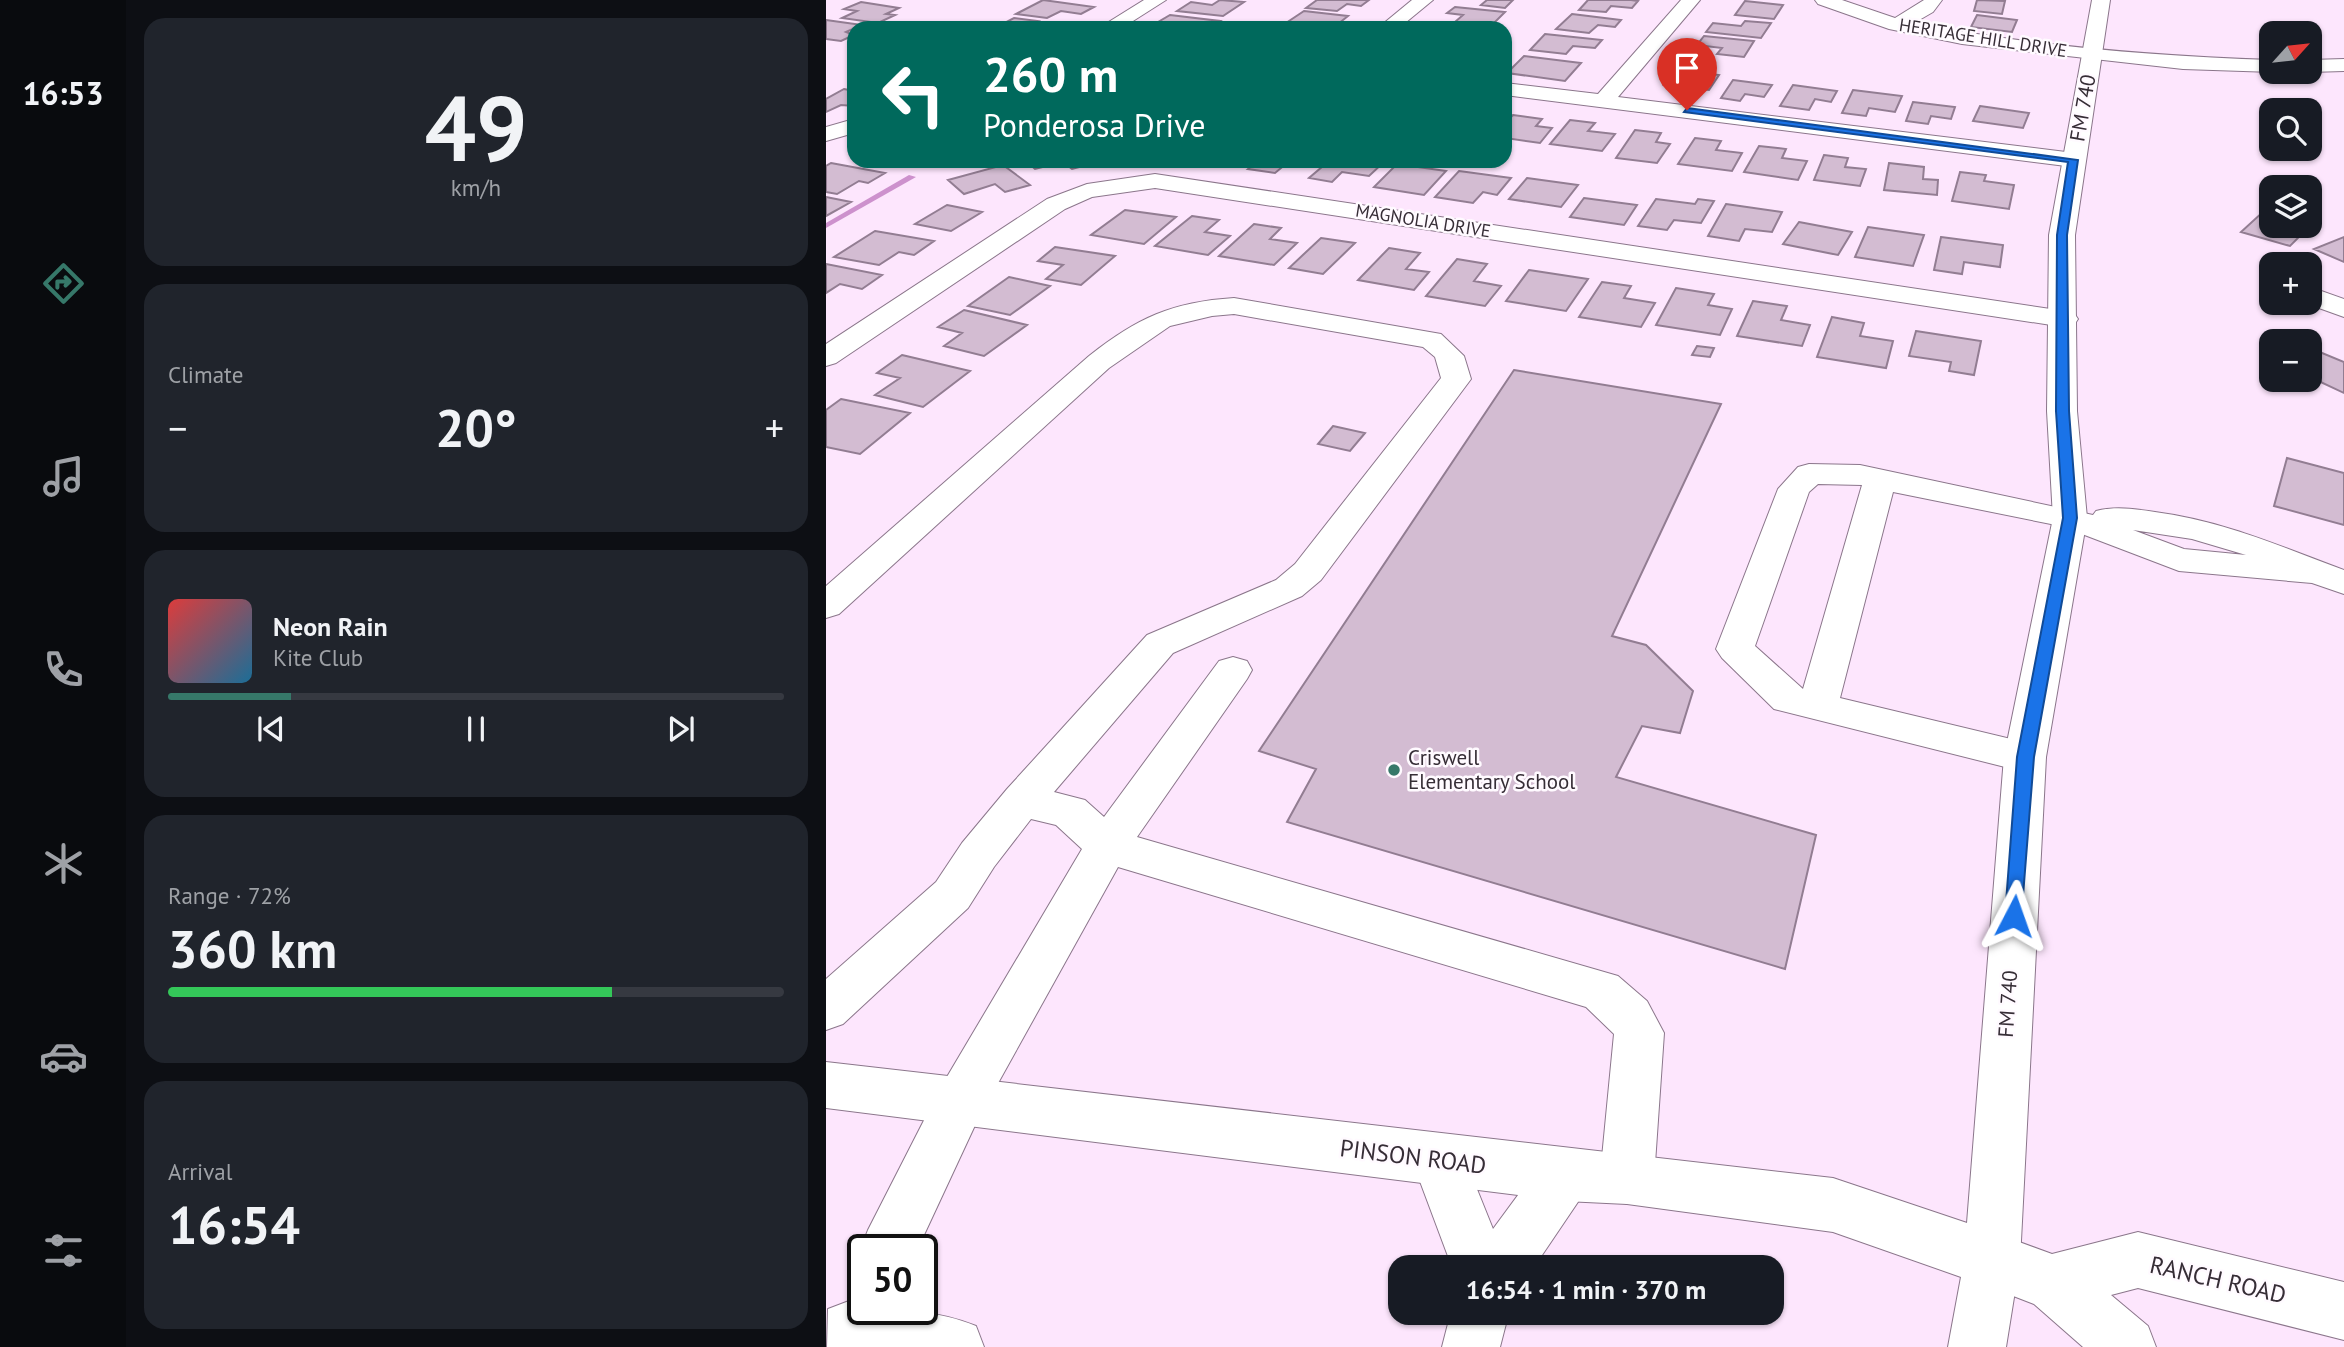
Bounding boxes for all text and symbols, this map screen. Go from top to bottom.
street label: HERITAGE HILL DRIVE [1898,13,2069,62]
north arrow [2259,21,2322,84]
map controls [2259,21,2322,392]
pin [1657,38,1717,110]
text: 260 m [983,42,1118,106]
icon: left [868,49,959,140]
icon: arrive [1668,49,1706,87]
text: 49 [424,68,528,186]
text: 16:53 [22,72,104,114]
street label: FM 740 [2063,72,2102,143]
button: search [2259,98,2322,161]
text: Ponderosa Drive [983,104,1206,146]
text: km/h [451,173,501,202]
button: layers [2259,175,2322,238]
street label: MAGNOLIA DRIVE [1354,198,1492,243]
button: + [2259,252,2322,315]
icon: directions [39,259,88,308]
button: − [2259,329,2322,392]
text: Climate [168,360,243,389]
text: 20° [435,394,517,461]
text: − [168,403,187,452]
text: + [765,403,784,452]
icon: music [39,452,88,501]
text: Neon Rain [273,610,388,643]
text: Kite Club [273,643,363,672]
icon: phone [39,645,88,694]
icon: previous [252,710,290,748]
icon: pause [457,710,495,748]
icon: next [662,710,700,748]
place label: Criswell Elementary School [1408,744,1575,795]
marker: Criswell Elementary School [1386,762,1402,778]
icon: climate [39,839,88,888]
position arrow [1977,879,2051,953]
text: Range · 72% [168,881,291,910]
text: 360 km [168,915,337,982]
street label: FM 740 [1992,969,2023,1039]
icon: car [39,1032,88,1081]
street label: PINSON ROAD [1338,1132,1488,1181]
text: Arrival [168,1157,232,1186]
text: 16:54 [168,1191,300,1258]
icon: filters [39,1226,88,1275]
speed limit sign: 50 [847,1234,938,1325]
street label: RANCH ROAD [2147,1249,2289,1310]
text: 16:54 · 1 min · 370 m [1466,1273,1706,1306]

